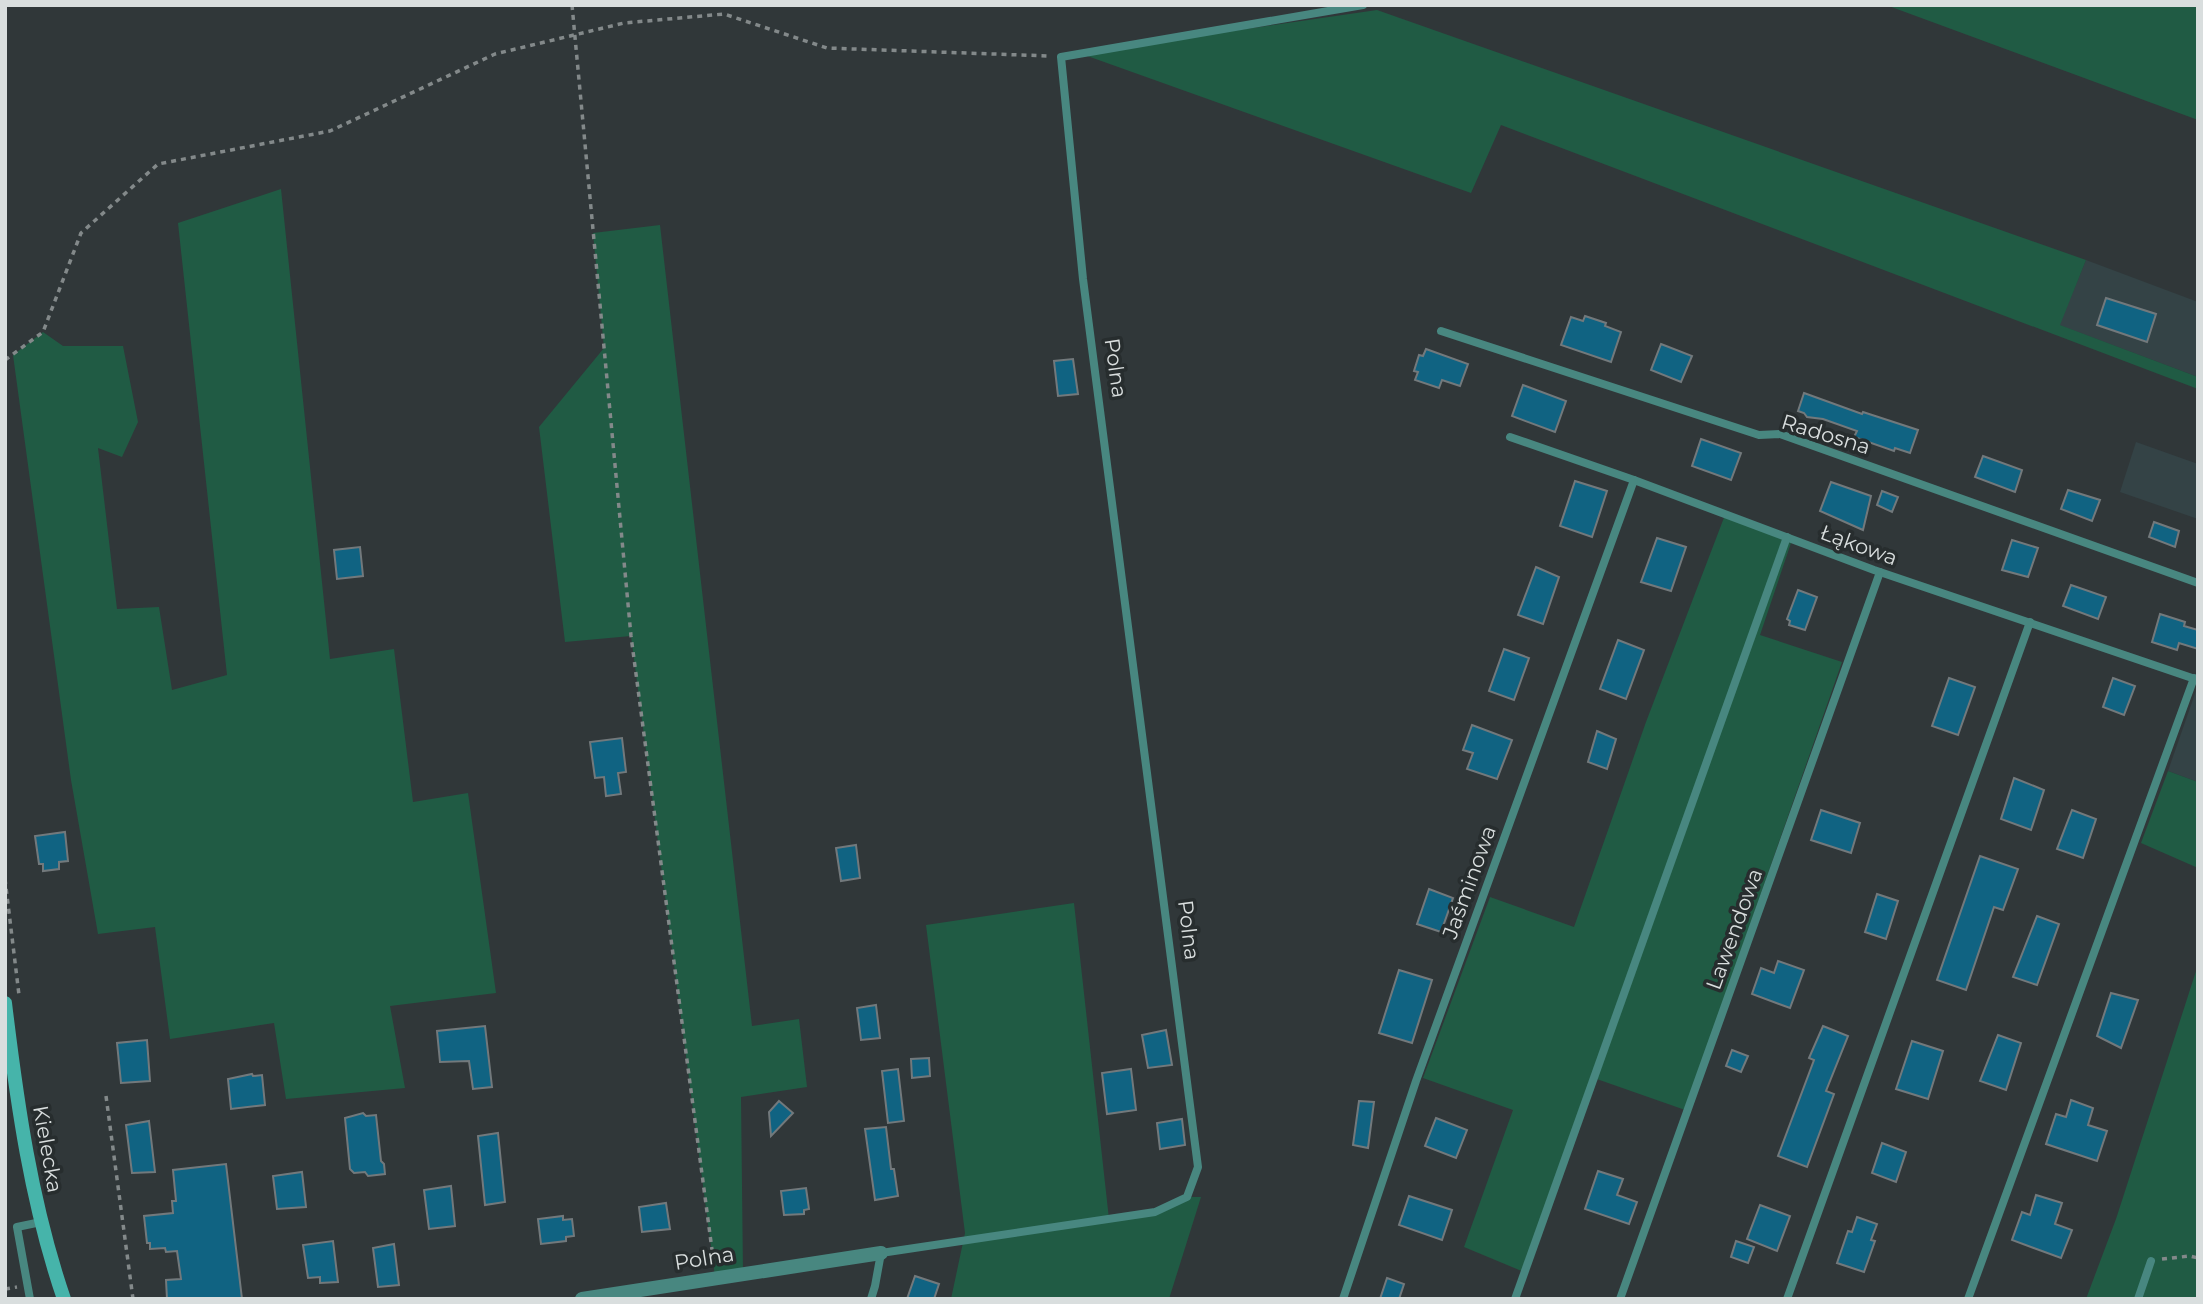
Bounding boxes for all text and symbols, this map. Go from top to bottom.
street label: Polna [1099,336,1133,400]
street label: Radosna [1778,409,1874,459]
street label: Łąkowa [1817,520,1901,570]
street label: Jaśminowa [1437,822,1501,943]
street label: Lawendowa [1701,865,1767,993]
street label: Polna [1173,899,1205,961]
street label: Kielecka [28,1103,68,1195]
street label: Polna [672,1241,736,1275]

